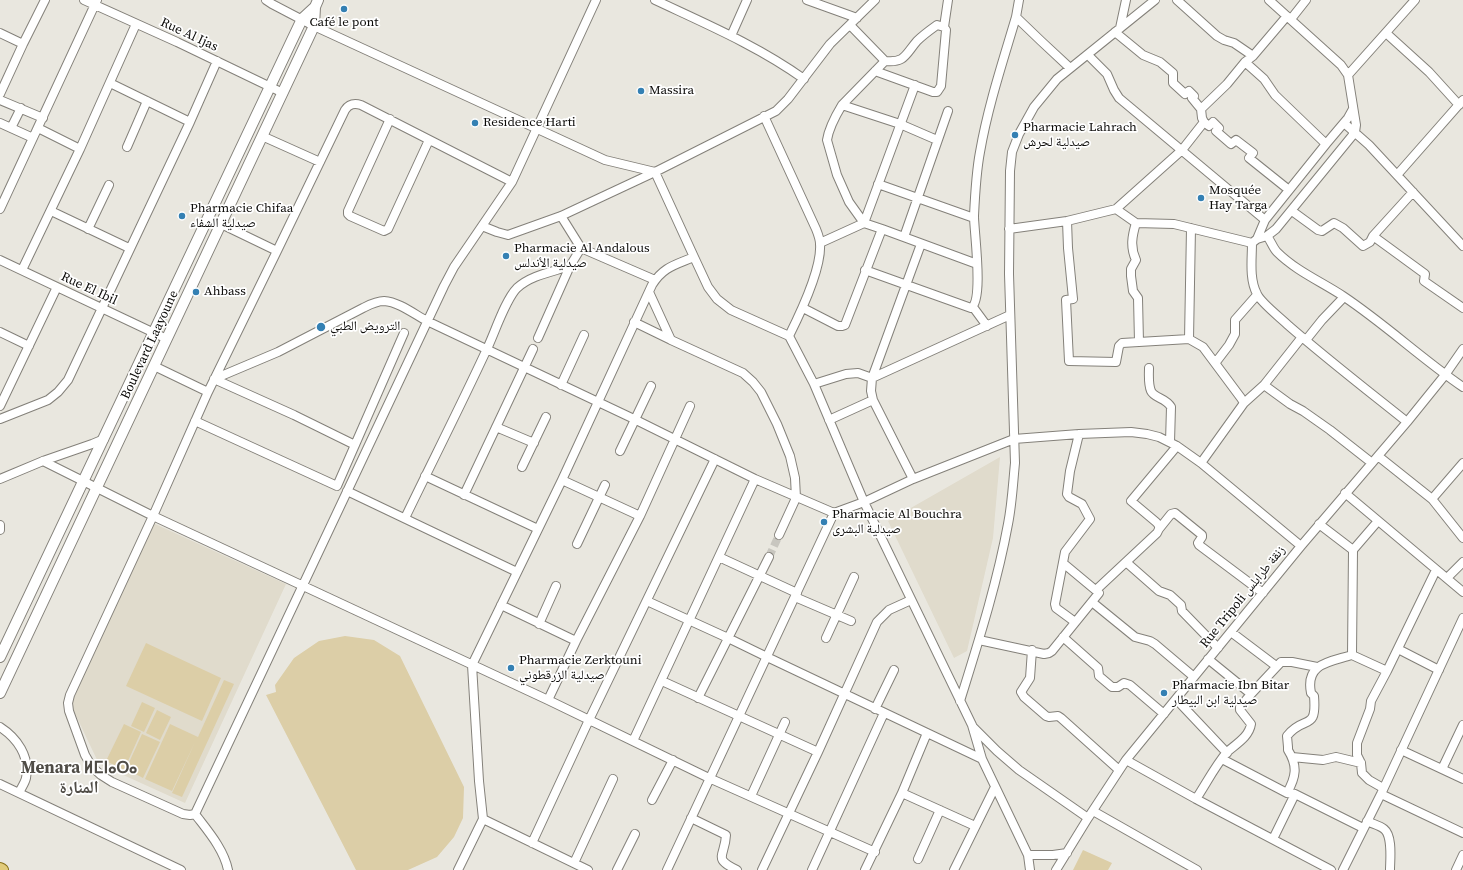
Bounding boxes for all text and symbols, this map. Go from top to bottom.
marker: Café le pont [339,4,349,14]
street label: Rue Al Ijas [158,15,220,55]
place label: Café le pont [309,15,379,31]
place label: Massira [649,83,694,99]
marker: Massira [636,86,646,96]
place label: Residence Harti [483,115,576,131]
marker: Residence Harti [470,118,480,128]
place label: Pharmacie Lahrach صيدلية لحرش [1023,120,1137,151]
marker: Pharmacie Lahrach صيدلية لحرش [1010,130,1020,140]
place label: Mosquée Hay Targa [1209,183,1267,214]
marker: Mosquée Hay Targa [1196,193,1206,203]
place label: Pharmacie Chifaa صيدلية الشفاء [190,201,293,232]
marker: Pharmacie Chifaa صيدلية الشفاء [177,211,187,221]
place label: Pharmacie Al Andalous صيدلية الأندلس [514,241,650,272]
marker: Pharmacie Al Andalous صيدلية الأندلس [501,251,511,261]
street label: Rue El Ibil [58,269,120,309]
place label: Ahbass [204,284,246,300]
marker: Ahbass [191,287,201,297]
street label: Boulevard Laayoune [118,288,182,402]
place label: الترويض الطبي [330,319,400,335]
marker: الترويض الطبي [315,321,327,333]
place label: Pharmacie Al Bouchra صيدلية البشرى [832,507,962,538]
marker: Pharmacie Al Bouchra صيدلية البشرى [819,517,829,527]
street label: Rue Tripoli زنقة طرابلس [1197,543,1289,651]
place label: Pharmacie Zerktouni صيدلية الزرقطوني [519,653,642,684]
marker: Pharmacie Zerktouni صيدلية الزرقطوني [506,663,516,673]
place label: Pharmacie Ibn Bitar صيدلية ابن البيطار [1172,678,1289,709]
marker: Pharmacie Ibn Bitar صيدلية ابن البيطار [1159,688,1169,698]
district label: Menara ⵍⵎⵏⴰⵔⴰ المنارة [21,759,137,799]

